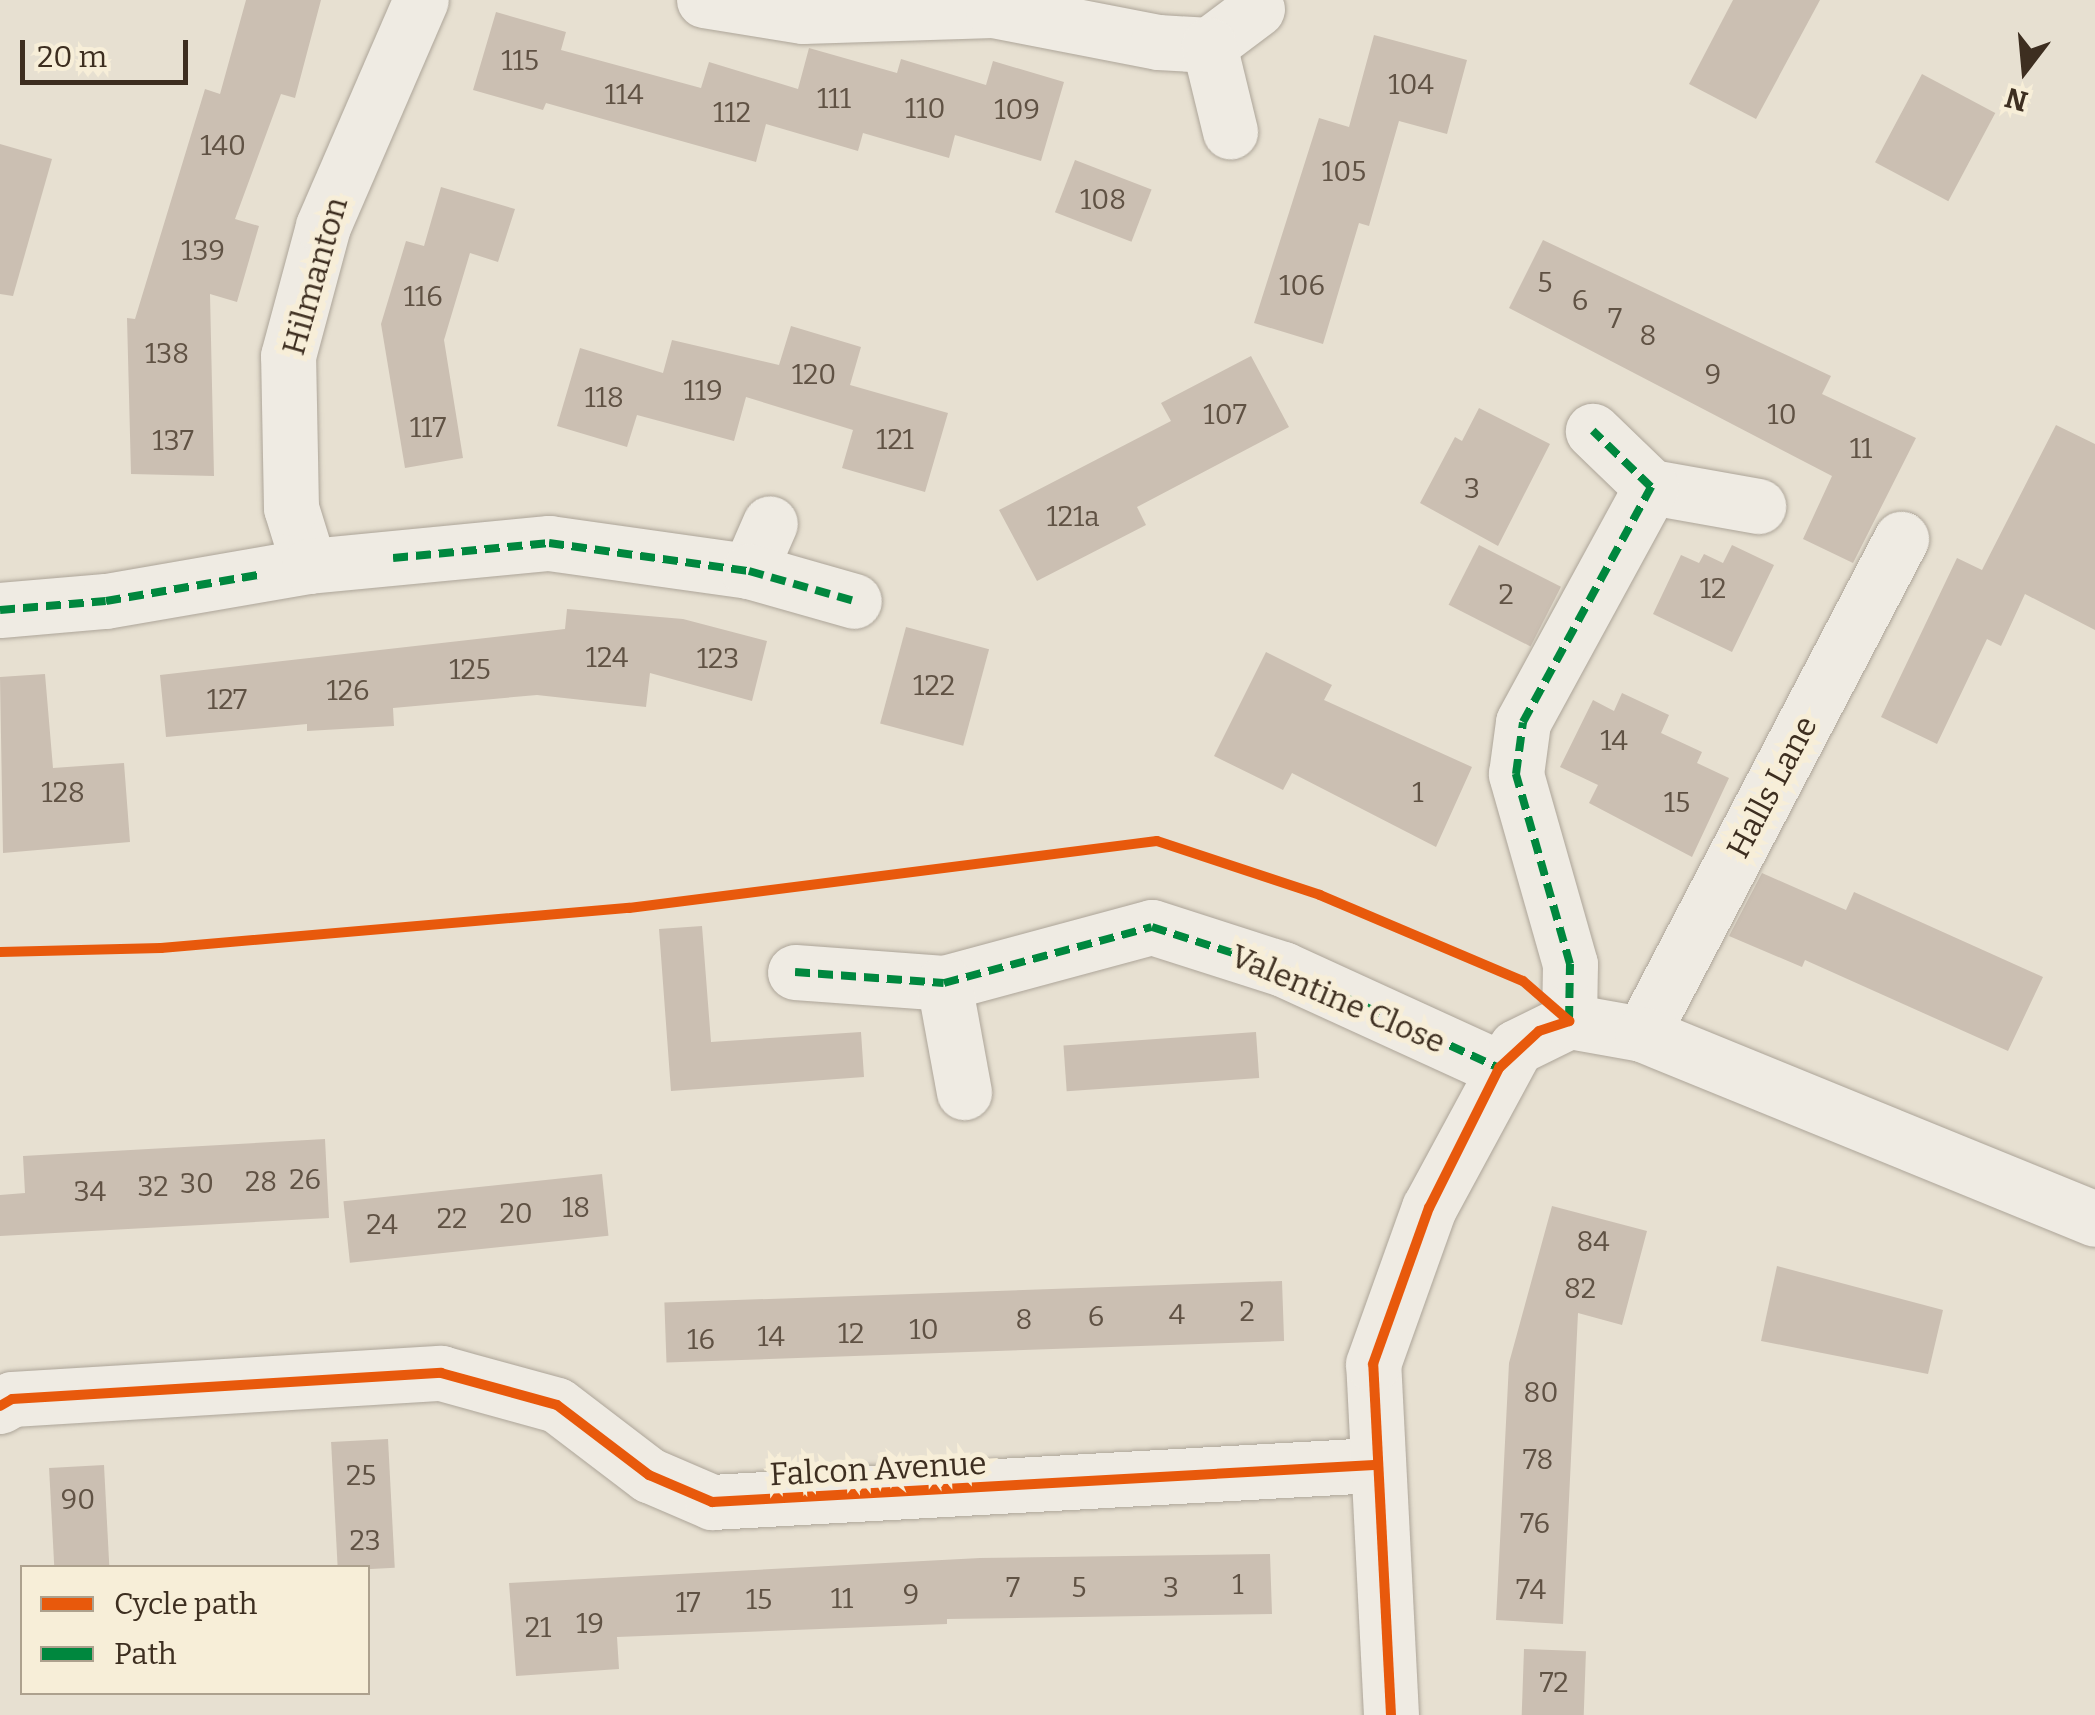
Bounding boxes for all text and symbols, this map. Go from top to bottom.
scale bar [25,20,192,82]
north arrow [1975,20,2075,120]
text: 20 m [37,39,107,75]
house number: 115 [501,44,539,78]
house number: 104 [1388,68,1434,102]
house number: 114 [604,78,644,112]
text: N [2002,80,2032,118]
house number: 111 [817,82,851,116]
house number: 110 [905,92,945,126]
house number: 109 [994,93,1040,127]
house number: 112 [713,96,751,130]
house number: 140 [200,129,246,163]
house number: 105 [1322,155,1366,189]
house number: 108 [1080,183,1126,217]
street label: Hilmanton [274,193,356,359]
house number: 139 [181,234,225,268]
house number: 5 [1538,266,1552,300]
house number: 106 [1279,269,1325,303]
house number: 116 [403,280,443,314]
house number: 6 [1572,284,1588,318]
house number: 7 [1608,302,1622,336]
house number: 8 [1640,319,1656,353]
house number: 138 [145,337,189,371]
house number: 120 [792,358,836,392]
house number: 9 [1705,358,1721,392]
house number: 119 [683,374,723,408]
house number: 118 [584,381,624,415]
house number: 107 [1203,398,1247,432]
house number: 10 [1767,398,1797,432]
house number: 117 [410,411,446,445]
house number: 121 [876,423,914,457]
house number: 137 [152,424,194,458]
house number: 11 [1850,432,1872,466]
house number: 3 [1464,472,1480,506]
house number: 121a [1046,500,1100,534]
house number: 12 [1700,572,1726,606]
house number: 2 [1498,578,1514,612]
house number: 124 [586,641,628,675]
house number: 123 [697,642,739,676]
house number: 125 [449,653,491,687]
house number: 122 [913,669,955,703]
house number: 126 [326,674,370,708]
house number: 127 [207,683,247,717]
street label: Halls Lane [1719,710,1825,864]
house number: 14 [1600,724,1628,758]
house number: 128 [41,776,85,810]
house number: 1 [1412,776,1424,810]
house number: 15 [1664,786,1690,820]
street label: Valentine Close [1225,937,1451,1061]
house number: 26 [289,1163,321,1197]
house number: 28 [245,1165,277,1199]
house number: 30 [180,1167,214,1201]
house number: 32 [137,1170,169,1204]
house number: 34 [74,1175,106,1209]
house number: 18 [562,1191,590,1225]
house number: 20 [499,1197,533,1231]
house number: 22 [437,1202,467,1236]
house number: 24 [366,1208,398,1242]
house number: 84 [1576,1225,1610,1259]
house number: 82 [1564,1272,1596,1306]
house number: 2 [1239,1295,1255,1329]
house number: 4 [1169,1298,1185,1332]
house number: 6 [1088,1300,1104,1334]
house number: 8 [1016,1303,1032,1337]
house number: 10 [909,1313,939,1347]
house number: 12 [838,1317,864,1351]
house number: 14 [757,1320,785,1354]
house number: 16 [687,1323,715,1357]
house number: 80 [1524,1376,1558,1410]
house number: 78 [1523,1443,1553,1477]
street label: Falcon Avenue [769,1444,987,1494]
house number: 25 [346,1459,376,1493]
house number: 90 [61,1483,95,1517]
house number: 76 [1520,1507,1550,1541]
house number: 23 [349,1524,381,1558]
legend [20,1565,370,1695]
house number: 1 [1232,1568,1244,1602]
house number: 7 [1006,1571,1020,1605]
house number: 5 [1072,1571,1086,1605]
house number: 3 [1163,1571,1179,1605]
house number: 74 [1516,1573,1546,1607]
house number: 9 [903,1578,919,1612]
house number: 11 [831,1582,853,1616]
house number: 15 [746,1583,772,1617]
text: Cycle path [114,1586,257,1622]
house number: 17 [675,1586,701,1620]
house number: 19 [576,1607,604,1641]
house number: 21 [525,1611,551,1645]
text: Path [114,1636,177,1672]
house number: 72 [1539,1666,1569,1700]

